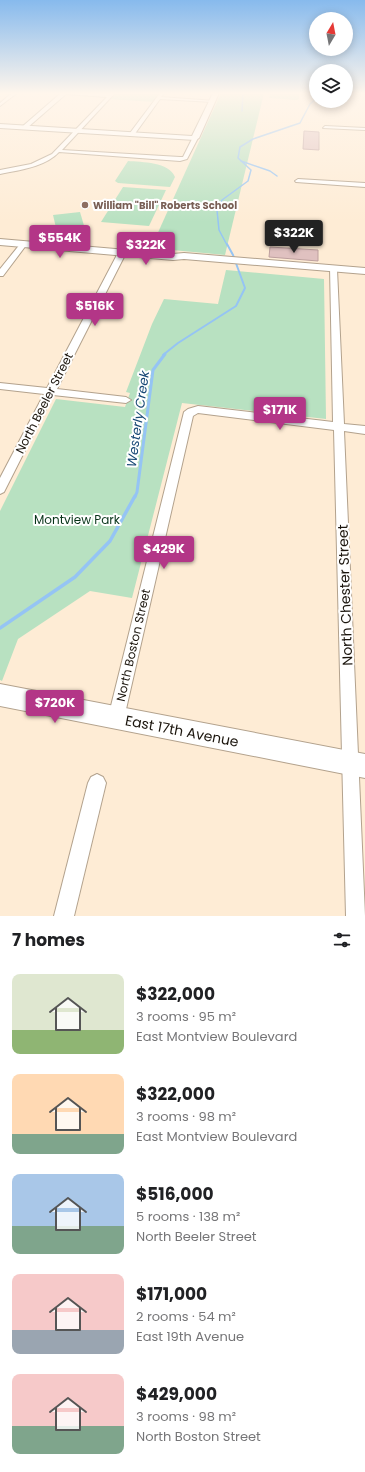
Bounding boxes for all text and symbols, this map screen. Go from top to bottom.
north arrow [309,12,353,56]
map controls [309,12,353,108]
button: layers [309,64,353,108]
place label: William "Bill" Roberts School [93,198,237,213]
marker: William "Bill" Roberts School [80,200,90,210]
pin: $322K [266,220,322,254]
text: $322K [274,223,314,242]
pin: $554K [32,225,88,259]
text: $554K [38,228,82,247]
pin: $322K [118,232,174,266]
text: $322K [126,235,166,254]
pin: $516K [67,293,123,327]
text: $516K [75,296,115,315]
street label: North Beeler Street [11,350,77,456]
water label: Westerly Creek [122,368,154,468]
pin: $171K [252,397,308,431]
text: $171K [263,400,297,419]
park label: Montview Park [34,511,121,528]
street label: North Chester Street [333,524,357,666]
pin: $429K [136,536,192,570]
text: $429K [143,539,185,558]
street label: North Boston Street [112,587,154,703]
pin: $720K [27,690,83,724]
text: $720K [35,693,75,712]
street label: East 17th Avenue [124,710,241,752]
text: 7 homes [12,928,85,952]
icon: filters [331,929,353,951]
text: $322,000 [136,982,215,1006]
icon: home [44,990,92,1038]
text: 3 rooms · 95 m² [136,1007,236,1026]
text: East Montview Boulevard [136,1027,297,1046]
text: $322,000 [136,1082,215,1106]
icon: home [44,1090,92,1138]
text: 3 rooms · 98 m² [136,1107,236,1126]
text: East Montview Boulevard [136,1127,297,1146]
text: $516,000 [136,1182,214,1206]
icon: home [44,1190,92,1238]
text: 5 rooms · 138 m² [136,1207,240,1226]
text: North Beeler Street [136,1227,257,1246]
text: $171,000 [136,1282,207,1306]
icon: home [44,1290,92,1338]
text: 2 rooms · 54 m² [136,1307,236,1326]
text: East 19th Avenue [136,1327,244,1346]
text: $429,000 [136,1382,217,1406]
icon: home [44,1390,92,1438]
text: 3 rooms · 98 m² [136,1407,236,1426]
text: North Boston Street [136,1427,261,1446]

